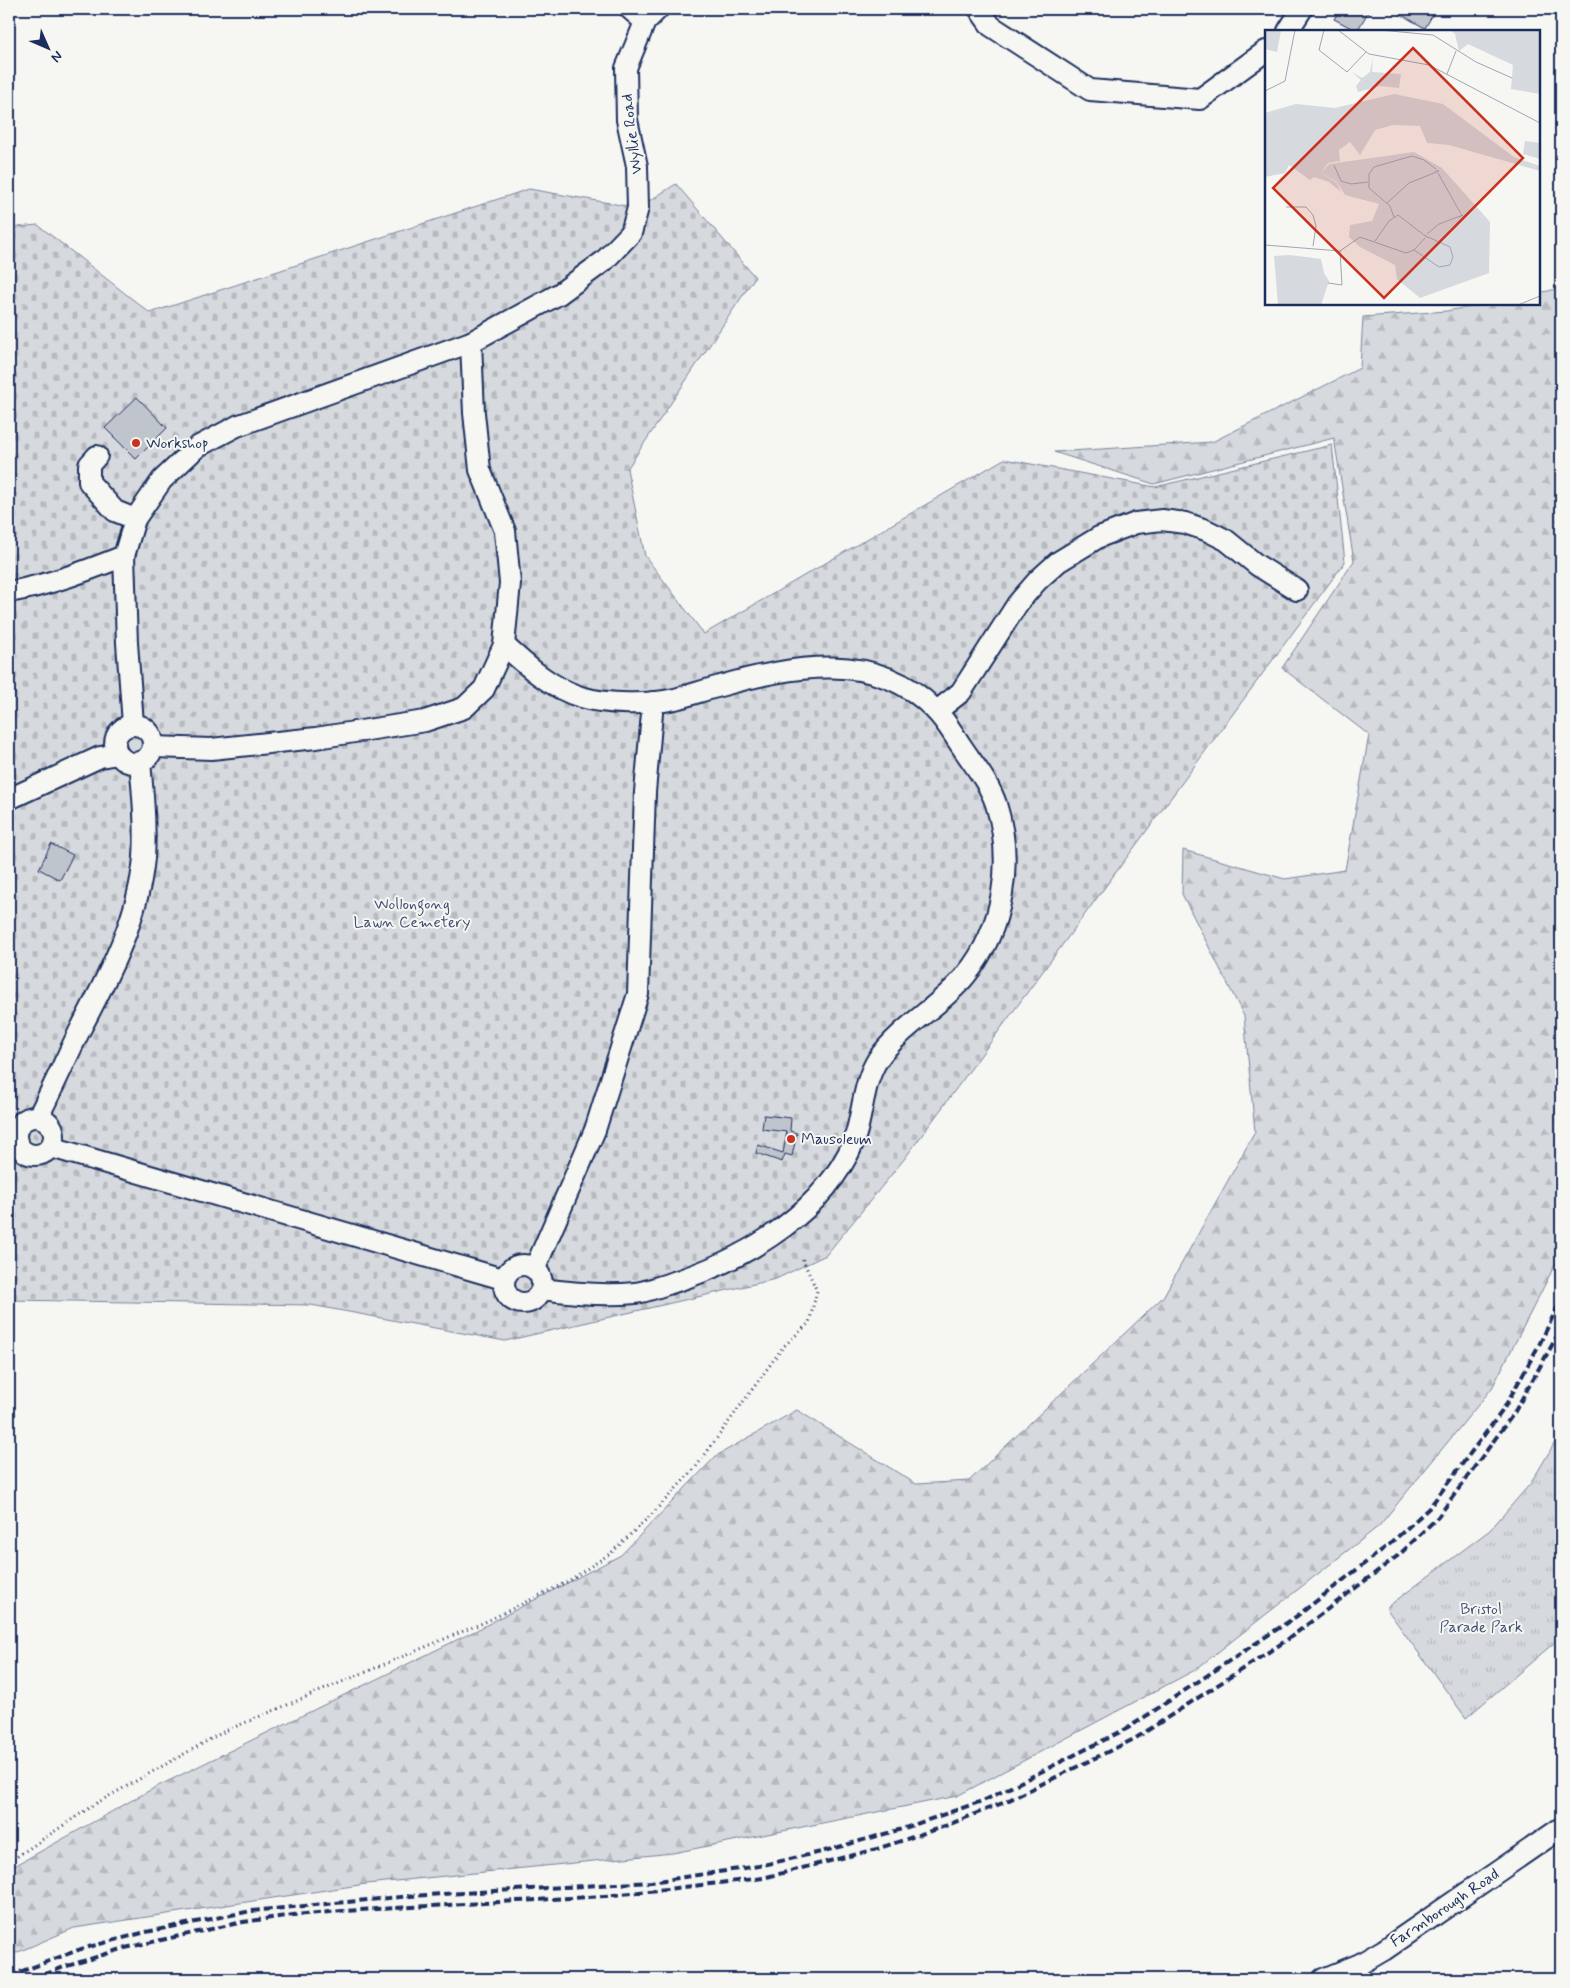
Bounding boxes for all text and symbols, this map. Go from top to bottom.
north arrow [22,22,72,72]
inset map [1265,30,1540,305]
text: N [47,47,66,66]
street label: Wyllie Road [617,93,647,175]
place label: Workshop [146,433,209,454]
marker: Workshop [130,437,142,449]
park label: Wollongong Lawn Cemetery [354,894,470,933]
place label: Mausoleum [801,1129,872,1150]
marker: Mausoleum [785,1133,797,1145]
park label: Bristol Parade Park [1439,1599,1523,1638]
street label: Farmborough Road [1386,1864,1504,1952]

